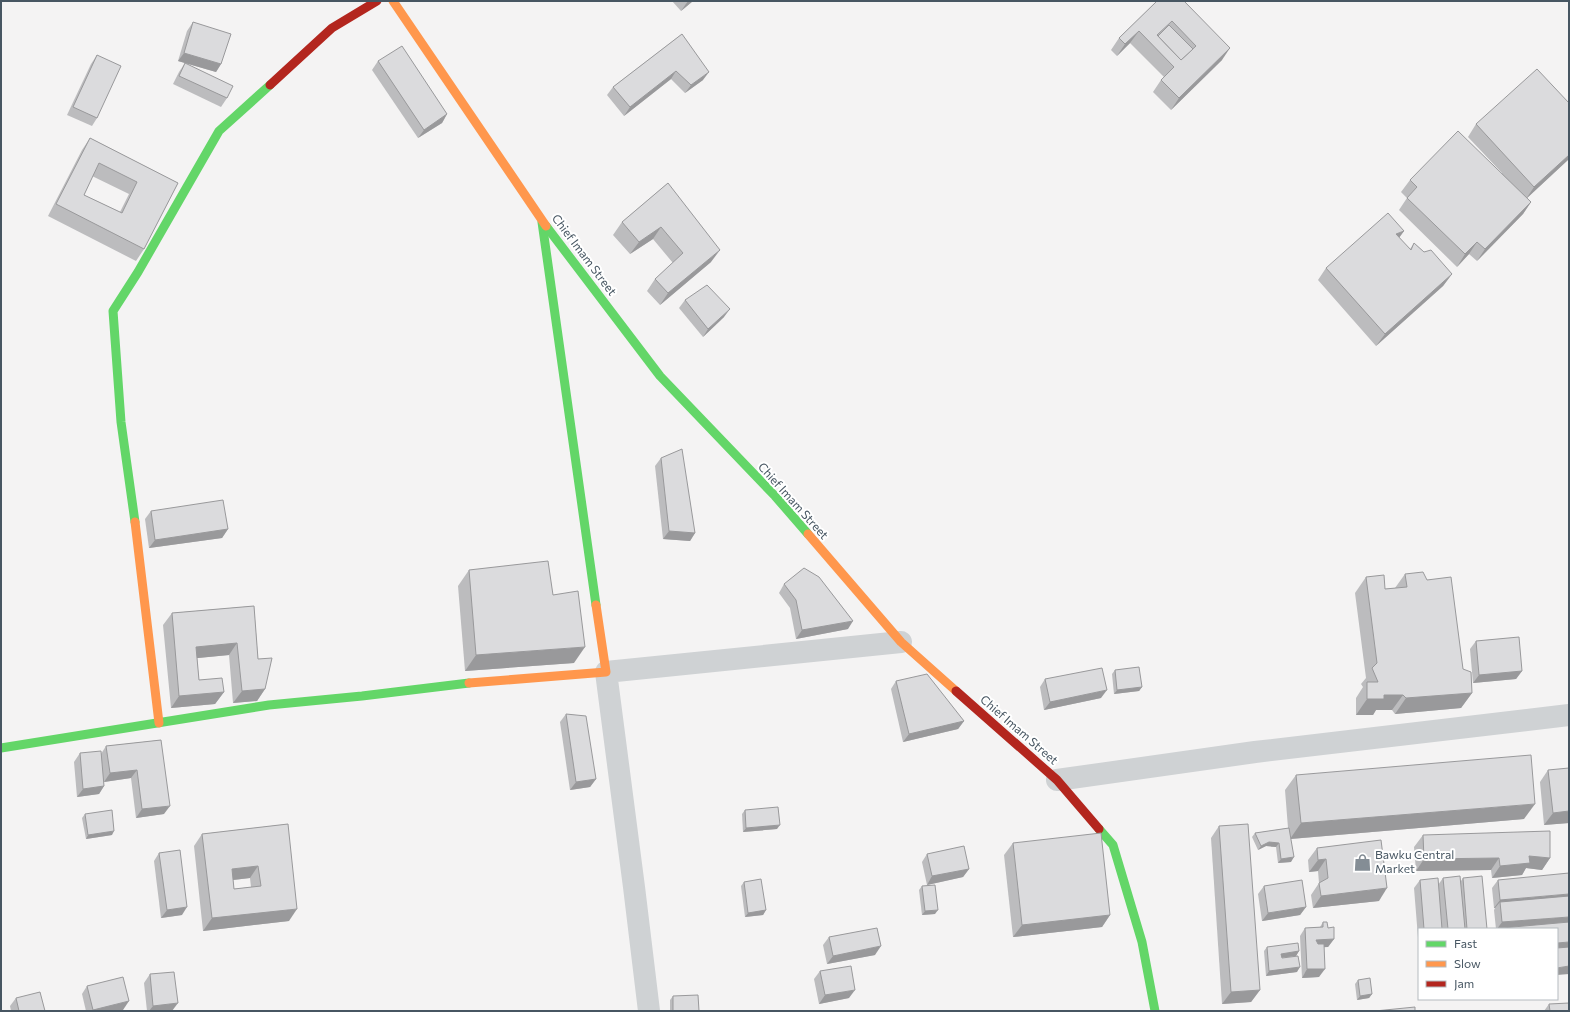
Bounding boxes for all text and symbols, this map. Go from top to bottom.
street label: Chief Imam Street [550,211,620,298]
street label: Chief Imam Street [756,459,832,542]
street label: Chief Imam Street [978,692,1061,767]
place label: Bawku Central Market [1375,847,1454,875]
shop icon: Bawku Central Market [1352,852,1372,872]
legend [1418,928,1558,1000]
text: Fast [1454,936,1477,950]
text: Slow [1454,956,1481,970]
text: Jam [1454,976,1474,991]

